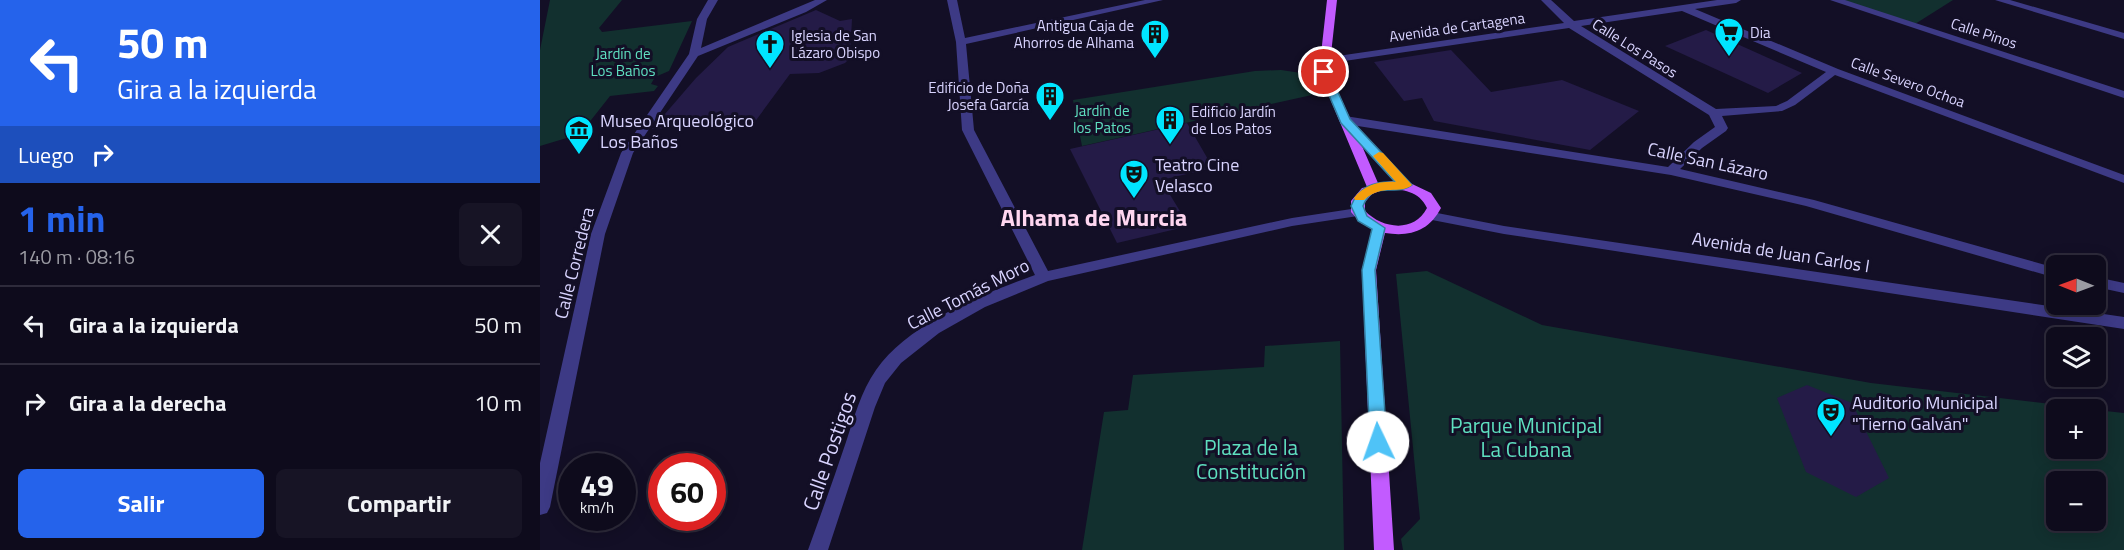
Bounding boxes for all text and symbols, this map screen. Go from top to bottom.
street label: Avenida de Cartagena [1388,6,1527,48]
text: 50 m [117,10,209,74]
street label: Calle Pinos [1948,11,2020,55]
street label: Calle Los Pasos [1588,13,1682,83]
place label: Antigua Caja de Ahorros de Alhama [1014,14,1134,54]
supermarket icon: Dia [1713,16,1745,58]
building icon: Antigua Caja de Ahorros de Alhama [1139,18,1171,60]
place label: Dia [1750,21,1771,44]
icon: left [18,24,96,102]
place label: Iglesia de San Lázaro Obispo [791,24,880,64]
church icon: Iglesia de San Lázaro Obispo [754,28,786,70]
park label: Jardín de Los Baños [590,42,656,82]
pin [1298,46,1349,97]
street label: Calle Severo Ochoa [1848,51,1969,113]
icon: arrive [1307,55,1340,88]
text: Gira a la izquierda [117,68,317,109]
place label: Edificio de Doña Josefa García [928,76,1029,116]
building icon: Edificio de Doña Josefa García [1034,80,1066,122]
park label: Jardín de los Patos [1073,99,1131,139]
place label: Edificio Jardín de Los Patos [1191,100,1276,140]
building icon: Edificio Jardín de Los Patos [1154,104,1186,146]
place label: Museo Arqueológico Los Baños [600,107,754,155]
museum icon: Museo Arqueológico Los Baños [563,114,595,156]
street label: Calle San Lázaro [1645,135,1771,187]
text: Luego [18,138,74,172]
icon: right [86,138,119,171]
place label: Teatro Cine Velasco [1155,151,1239,199]
theatre icon: Teatro Cine Velasco [1118,158,1150,200]
text: 1 min [18,191,105,246]
district label: Alhama de Murcia [1001,199,1187,235]
button: close [459,203,522,266]
street label: Calle Corredera [547,204,601,322]
street label: Avenida de Juan Carlos I [1690,225,1872,279]
text: 140 m · 08:16 [18,241,135,272]
street label: Calle Tomás Moro [902,252,1034,336]
north arrow [2046,255,2106,315]
map controls [2046,255,2106,531]
text: Gira a la izquierda [69,308,239,342]
text: 50 m [474,308,522,342]
icon: left [18,309,51,342]
button: layers [2046,327,2106,387]
text: Gira a la derecha [69,386,226,420]
text: 10 m [474,386,522,420]
icon: right [18,387,51,420]
street label: Calle Postigos [794,387,864,515]
place label: Auditorio Municipal "Tierno Galván" [1852,389,1998,437]
theatre icon: Auditorio Municipal "Tierno Galván" [1815,396,1847,438]
button: + [2046,399,2106,459]
park label: Parque Municipal La Cubana [1450,409,1602,465]
position arrow [1346,410,1410,474]
park label: Plaza de la Constitución [1196,431,1306,487]
speed limit sign: 60 [648,453,726,531]
text: 49 [580,462,614,508]
button: Salir [18,469,264,538]
button: Compartir [276,469,522,538]
button: − [2046,471,2106,531]
text: km/h [580,496,614,519]

